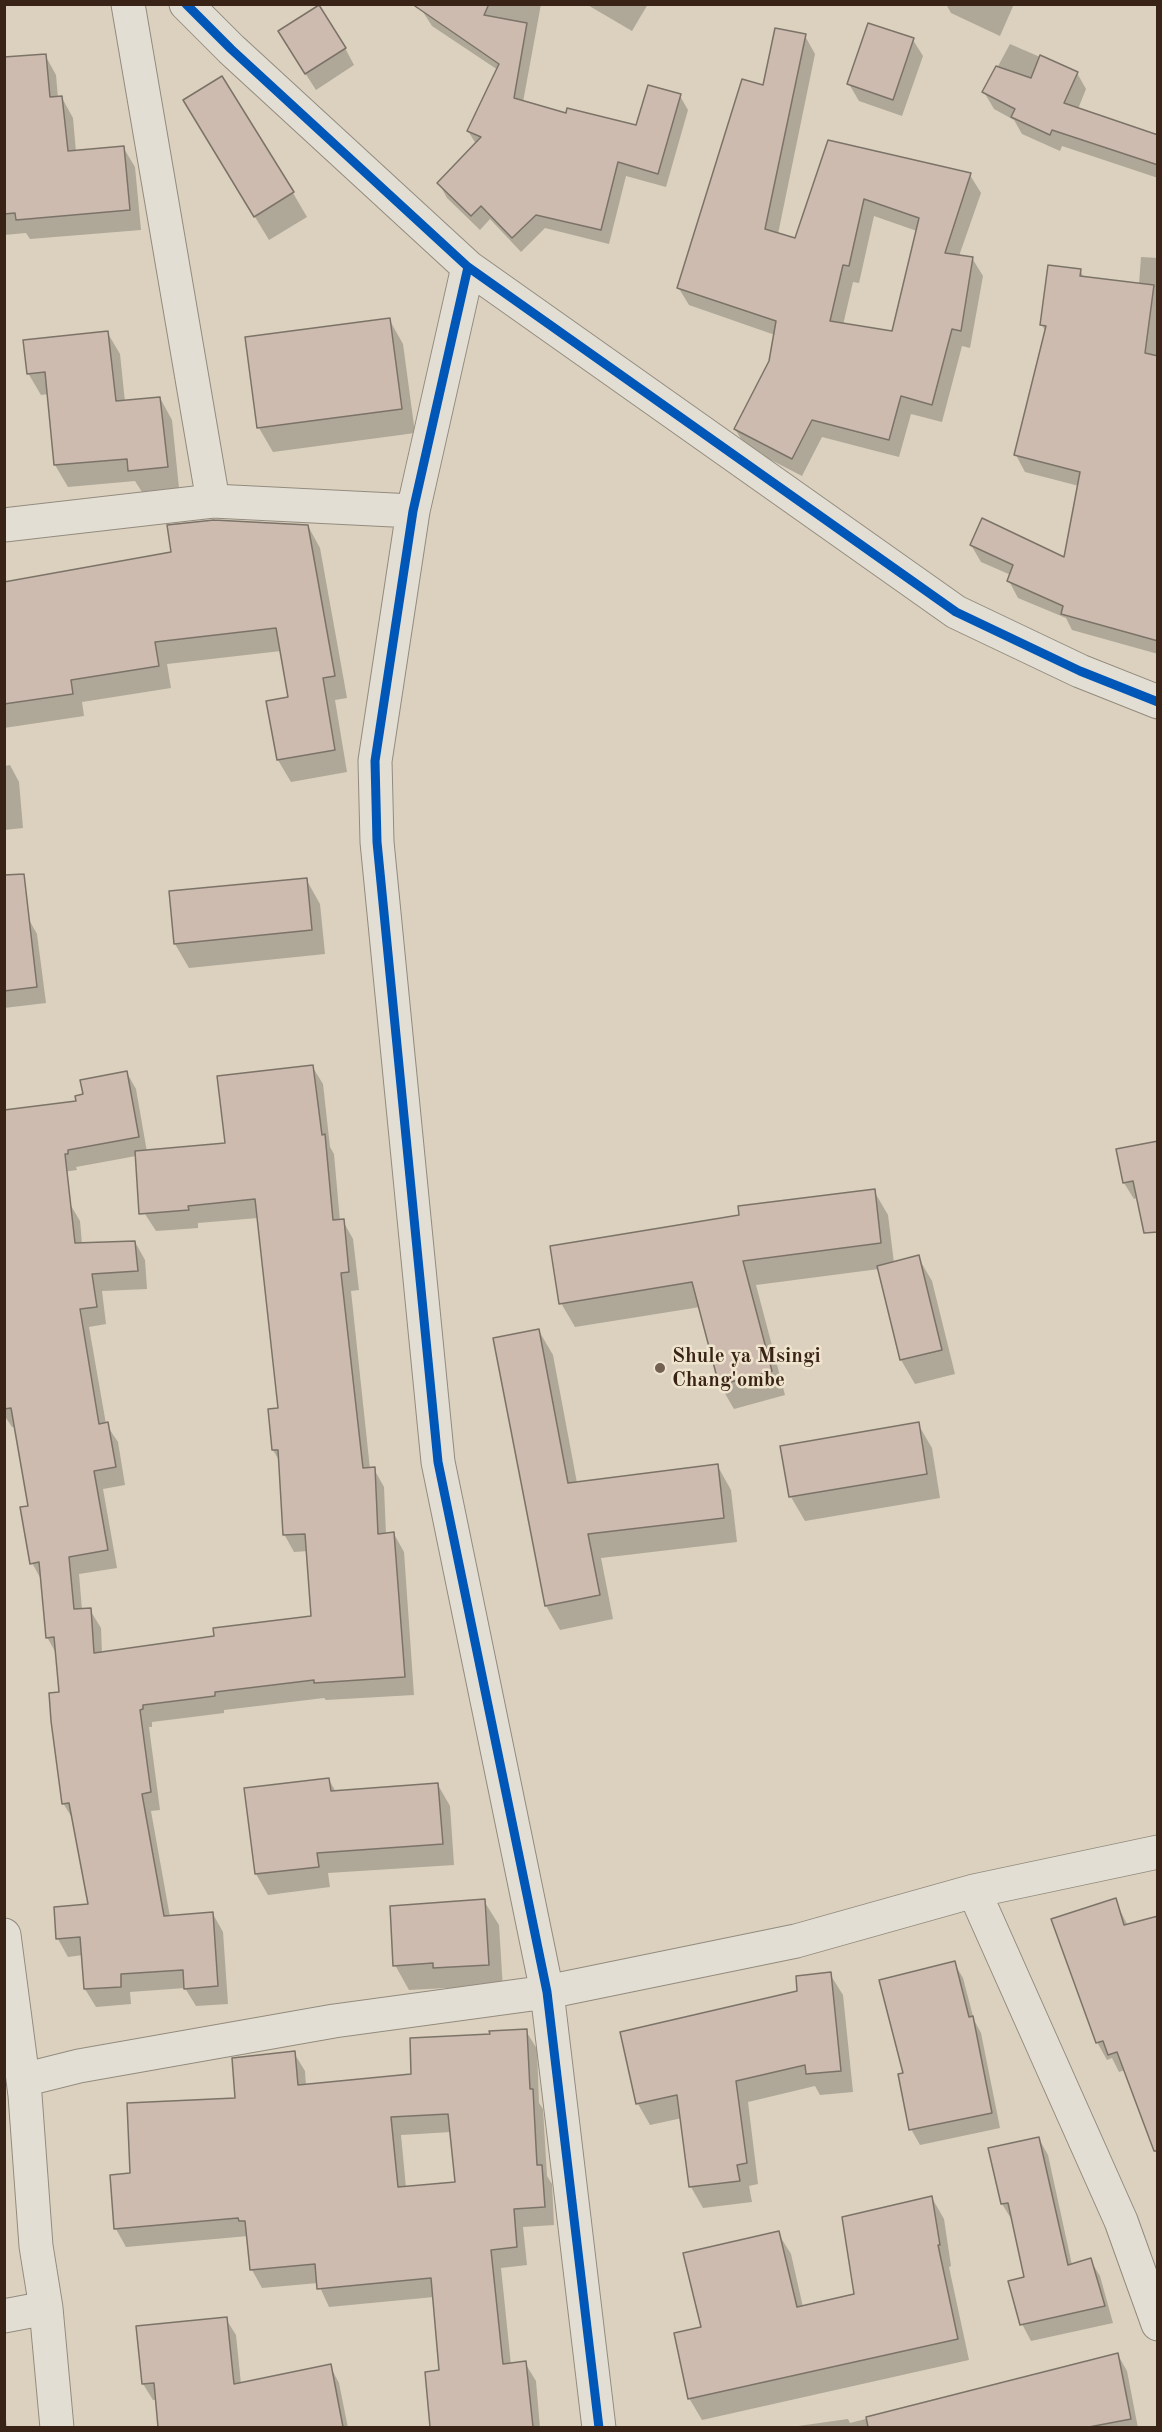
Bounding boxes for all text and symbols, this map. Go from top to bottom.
place label: Shule ya Msingi Chang'ombe [672,1343,821,1393]
marker: Shule ya Msingi Chang'ombe [653,1361,667,1375]

